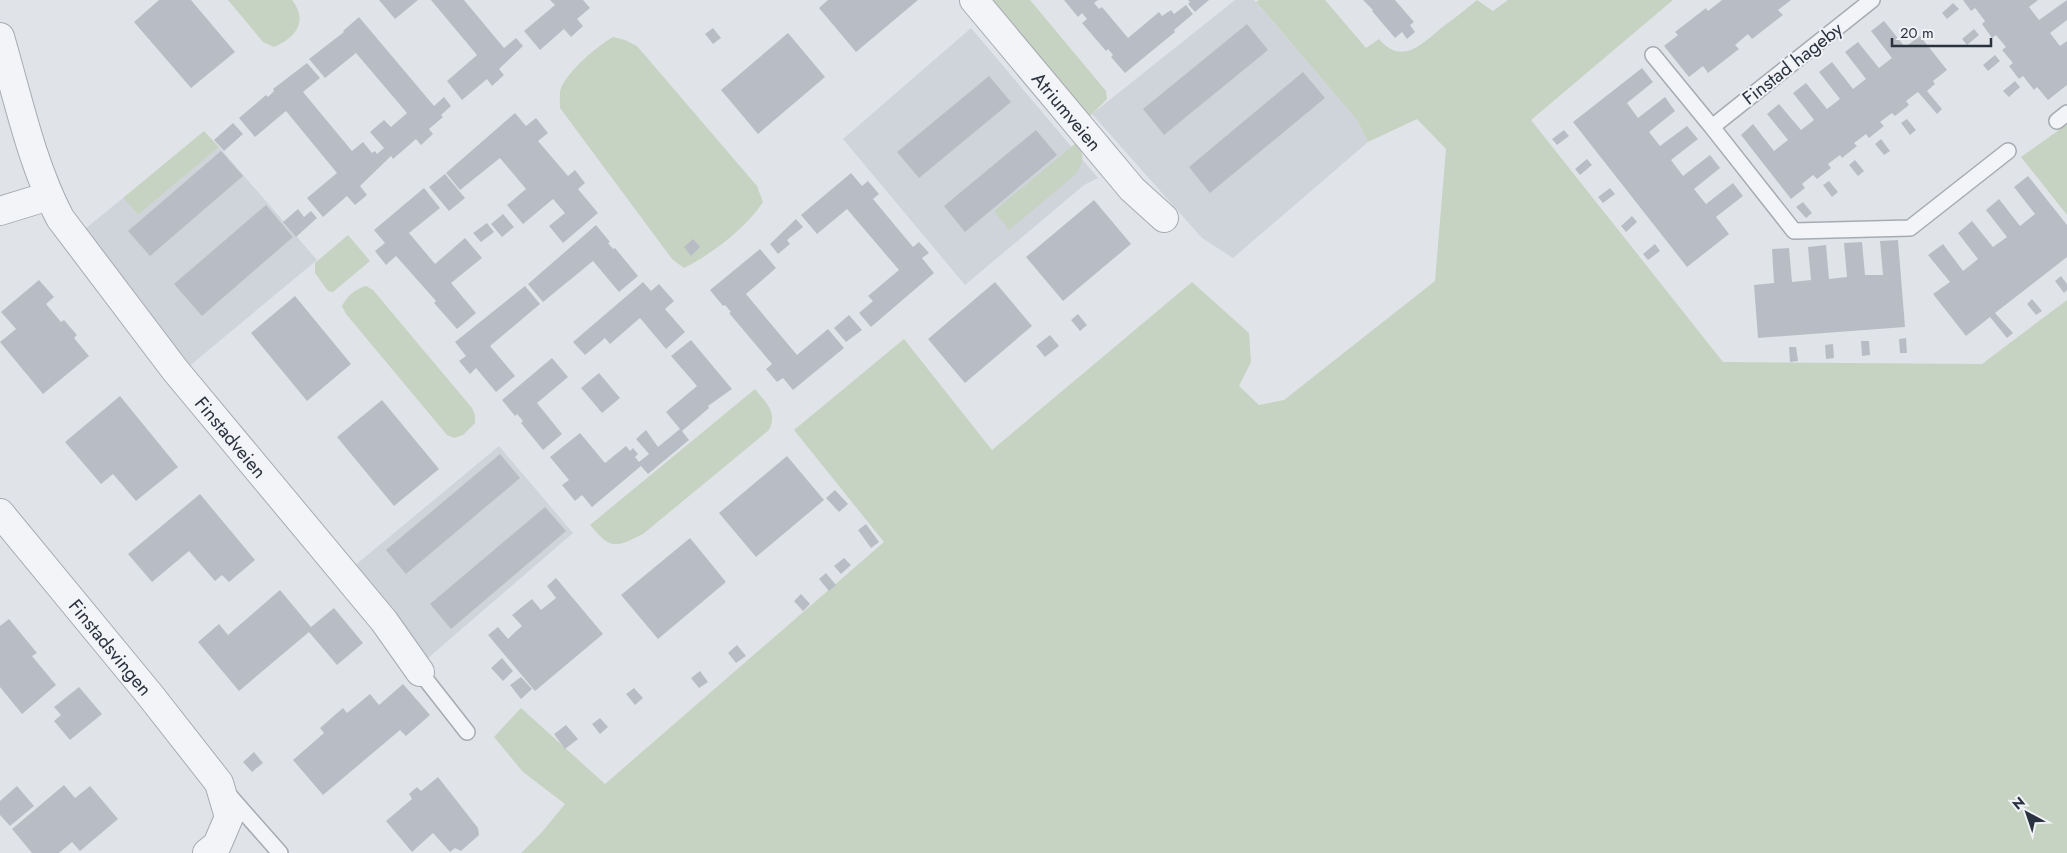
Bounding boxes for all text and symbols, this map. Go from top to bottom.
street label: Finstad hageby [1736,15,1849,111]
scale bar [1892,15,1991,47]
text: 20 m [1900,22,1934,44]
street label: Atriumveien [1025,66,1108,157]
street label: Finstadveien [188,391,273,484]
street label: Finstadsvingen [62,593,158,702]
north arrow [2002,788,2052,838]
text: N [2008,792,2029,814]

